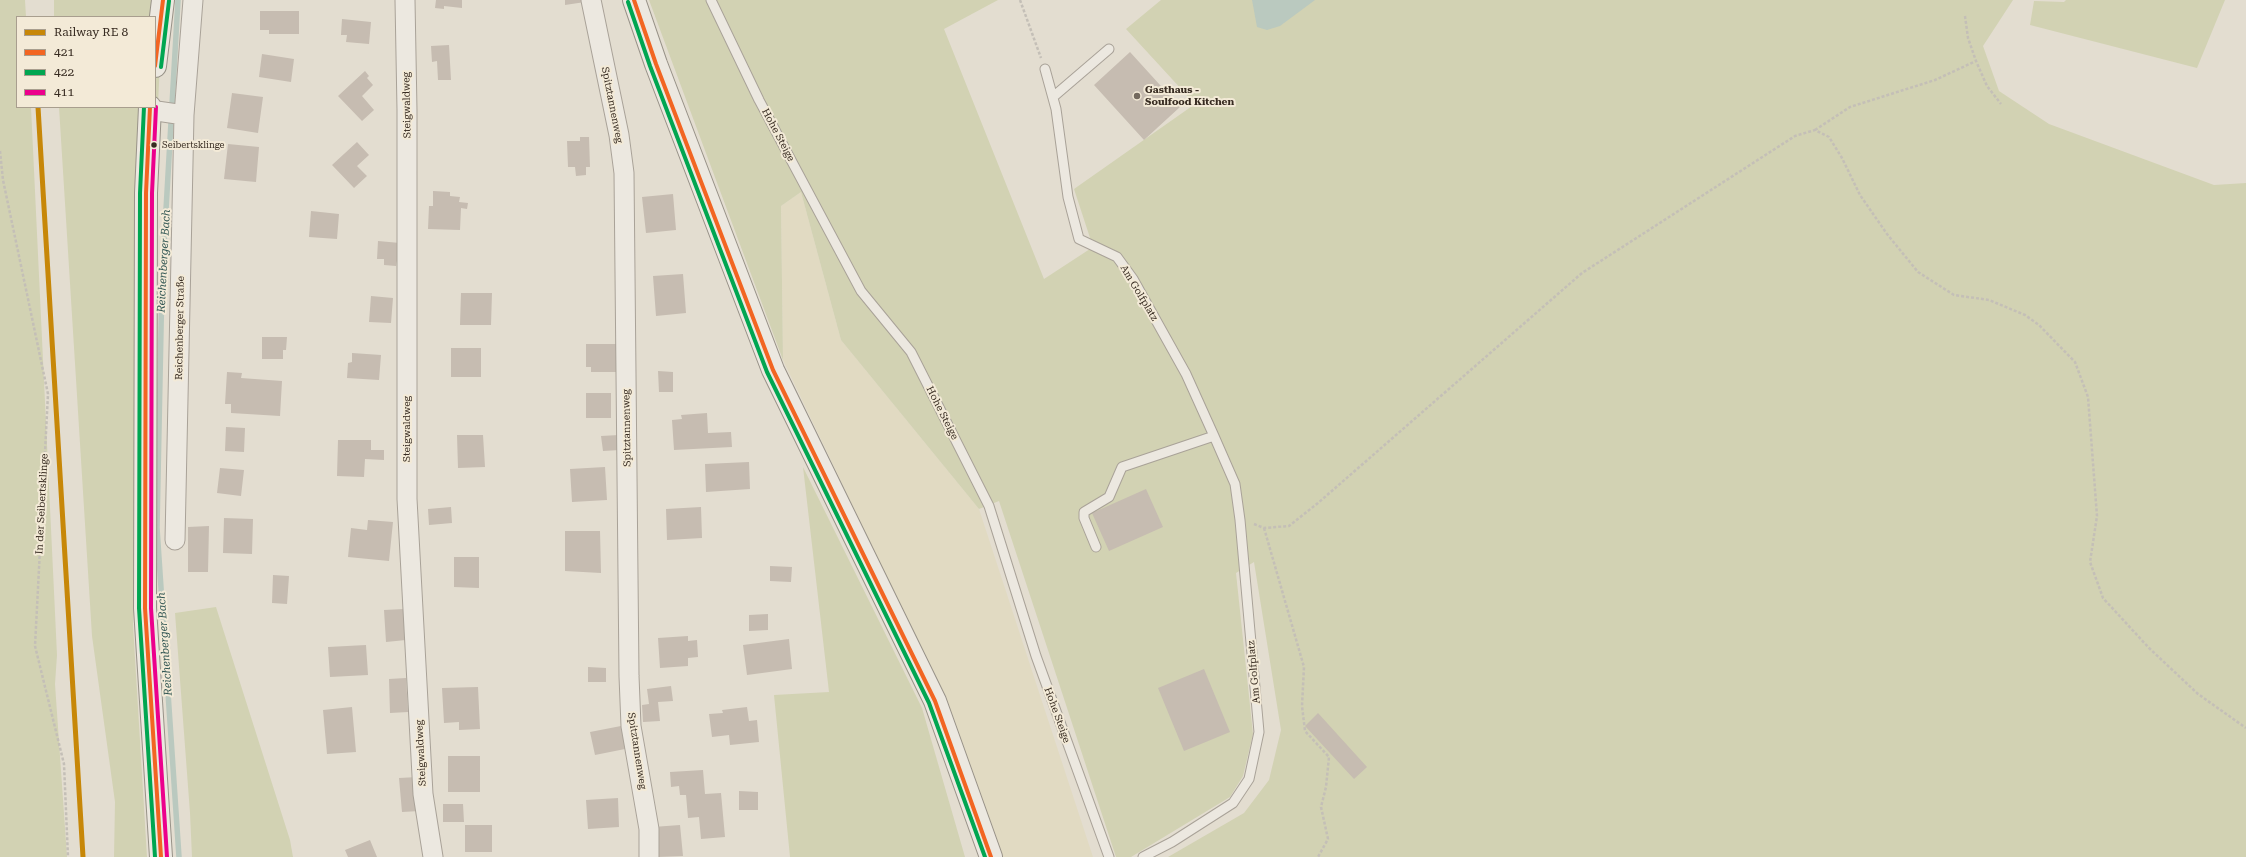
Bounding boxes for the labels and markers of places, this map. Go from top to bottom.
place label: Gasthaus - Soulfood Kitchen [1145,84,1234,108]
marker: Gasthaus - Soulfood Kitchen [1132,91,1142,101]
marker: Seibertsklinge [149,140,159,150]
place label: Seibertsklinge [162,140,225,150]

